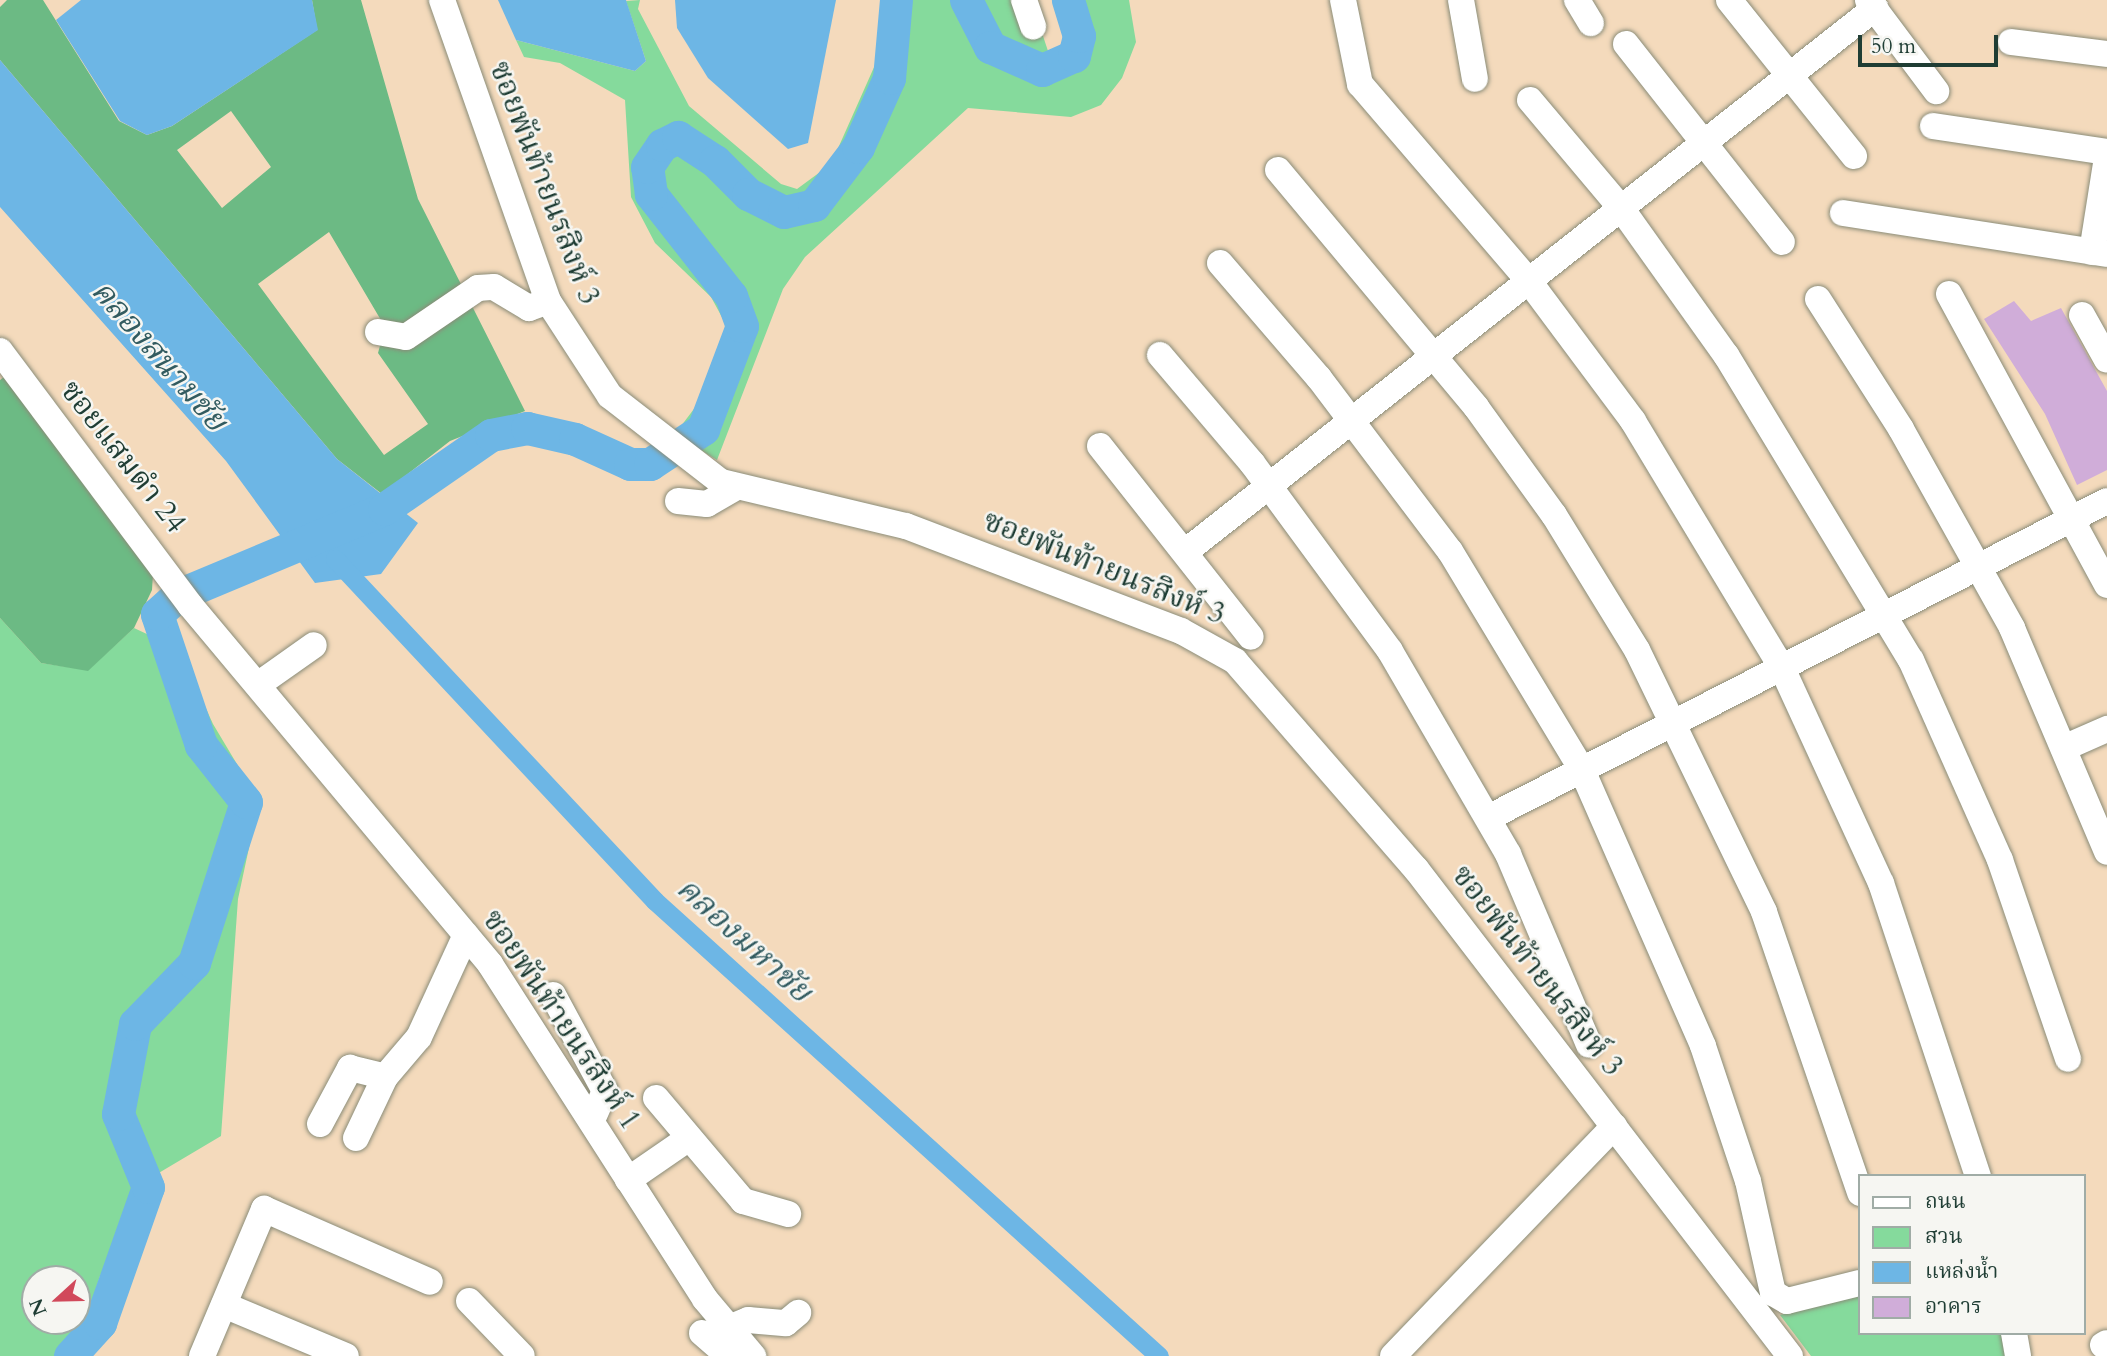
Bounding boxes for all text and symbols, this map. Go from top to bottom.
scale bar [1862,21,2002,65]
text: 50 m [1871,32,1916,61]
street label: ซอยพันท้ายนรสิงห์ 3 [481,56,607,310]
water label: คลองสนามชัย [83,273,235,439]
street label: ซอยแสมดำ 24 [52,373,194,541]
street label: ซอยพันท้ายนรสิงห์ 3 [978,503,1230,633]
street label: ซอยพันท้ายนรสิงห์ 3 [1444,858,1630,1084]
water label: คลองมหาชัย [669,869,819,1011]
street label: ซอยพันท้ายนรสิงห์ 1 [474,903,648,1137]
legend [1858,1174,2086,1335]
text: ถนน [1925,1187,1966,1216]
text: สวน [1925,1222,1963,1251]
text: แหล่งน้ำ [1925,1257,1998,1286]
north arrow [21,1265,91,1335]
text: อาคาร [1925,1292,1982,1321]
text: N [23,1295,54,1320]

